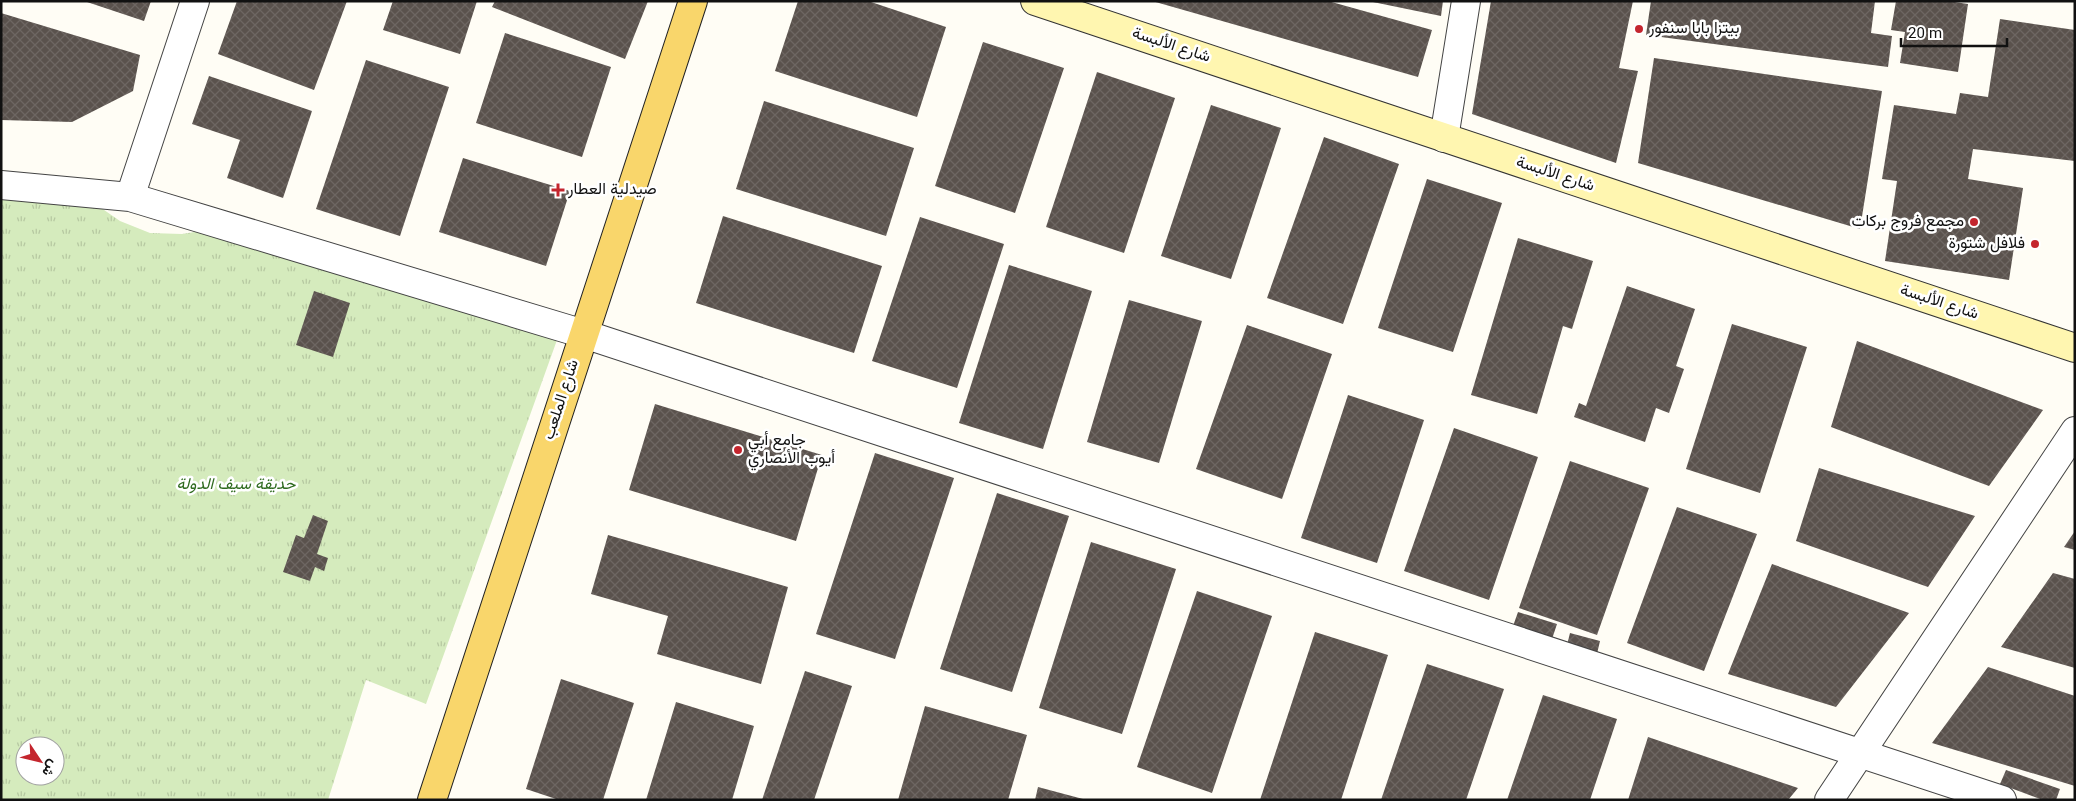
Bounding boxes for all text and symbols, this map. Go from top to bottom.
scale bar [1901,15,2007,47]
place label: بيتزا بابا سنفور [1648,17,1739,42]
street label: شارع الألبسة [1129,22,1213,70]
marker: بيتزا بابا سنفور [1633,23,1645,35]
text: 20 m [1908,23,1942,46]
street label: شارع الألبسة [1513,151,1597,199]
place label: صيدلية العطار [567,178,657,203]
marker: صيدلية العطار [552,184,564,196]
place label: مجمع فروج بركات [1851,210,1964,235]
marker: مجمع فروج بركات [1968,216,1980,228]
place label: فلافل شتورة [1949,232,2025,257]
marker: فلافل شتورة [2029,238,2041,250]
street label: شارع الألبسة [1897,279,1981,327]
street label: شارع الملعب [537,357,587,443]
place label: جامع أبي أيوب الأنصاري [748,429,835,472]
marker: جامع أبي أيوب الأنصاري [732,444,744,456]
park label: حديقة سيف الدولة [176,473,297,498]
north arrow [15,736,65,786]
text: ش [35,754,63,781]

